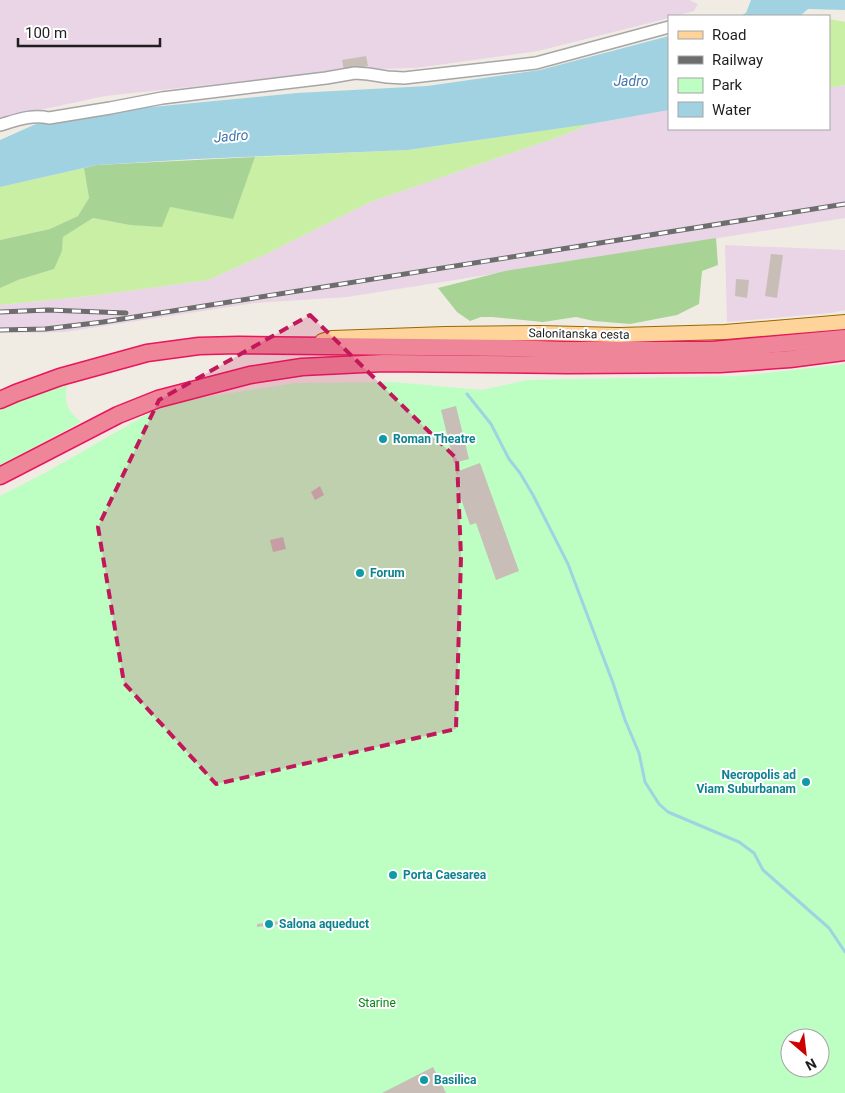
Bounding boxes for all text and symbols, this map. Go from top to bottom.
scale bar [18,15,160,47]
legend [668,15,830,130]
text: 100 m [25,24,67,42]
text: Road [712,26,746,44]
text: Railway [712,51,763,69]
water label: Jadro [614,73,649,89]
text: Park [712,76,743,94]
text: Water [712,101,751,119]
water label: Jadro [213,126,249,145]
street label: Salonitanska cesta [528,326,630,342]
place label: Roman Theatre [393,432,476,446]
marker: Roman Theatre [377,433,389,445]
place label: Forum [370,566,405,580]
marker: Forum [354,567,366,579]
place label: Necropolis ad Viam Suburbanam [696,768,796,796]
marker: Necropolis ad Viam Suburbanam [800,776,812,788]
place label: Porta Caesarea [403,868,487,882]
marker: Porta Caesarea [387,869,399,881]
place label: Salona aqueduct [279,917,369,931]
marker: Salona aqueduct [263,918,275,930]
park label: Starine [358,996,396,1010]
north arrow [780,1028,830,1078]
text: N [803,1055,819,1074]
place label: Basilica [434,1073,477,1087]
marker: Basilica [418,1074,430,1086]

